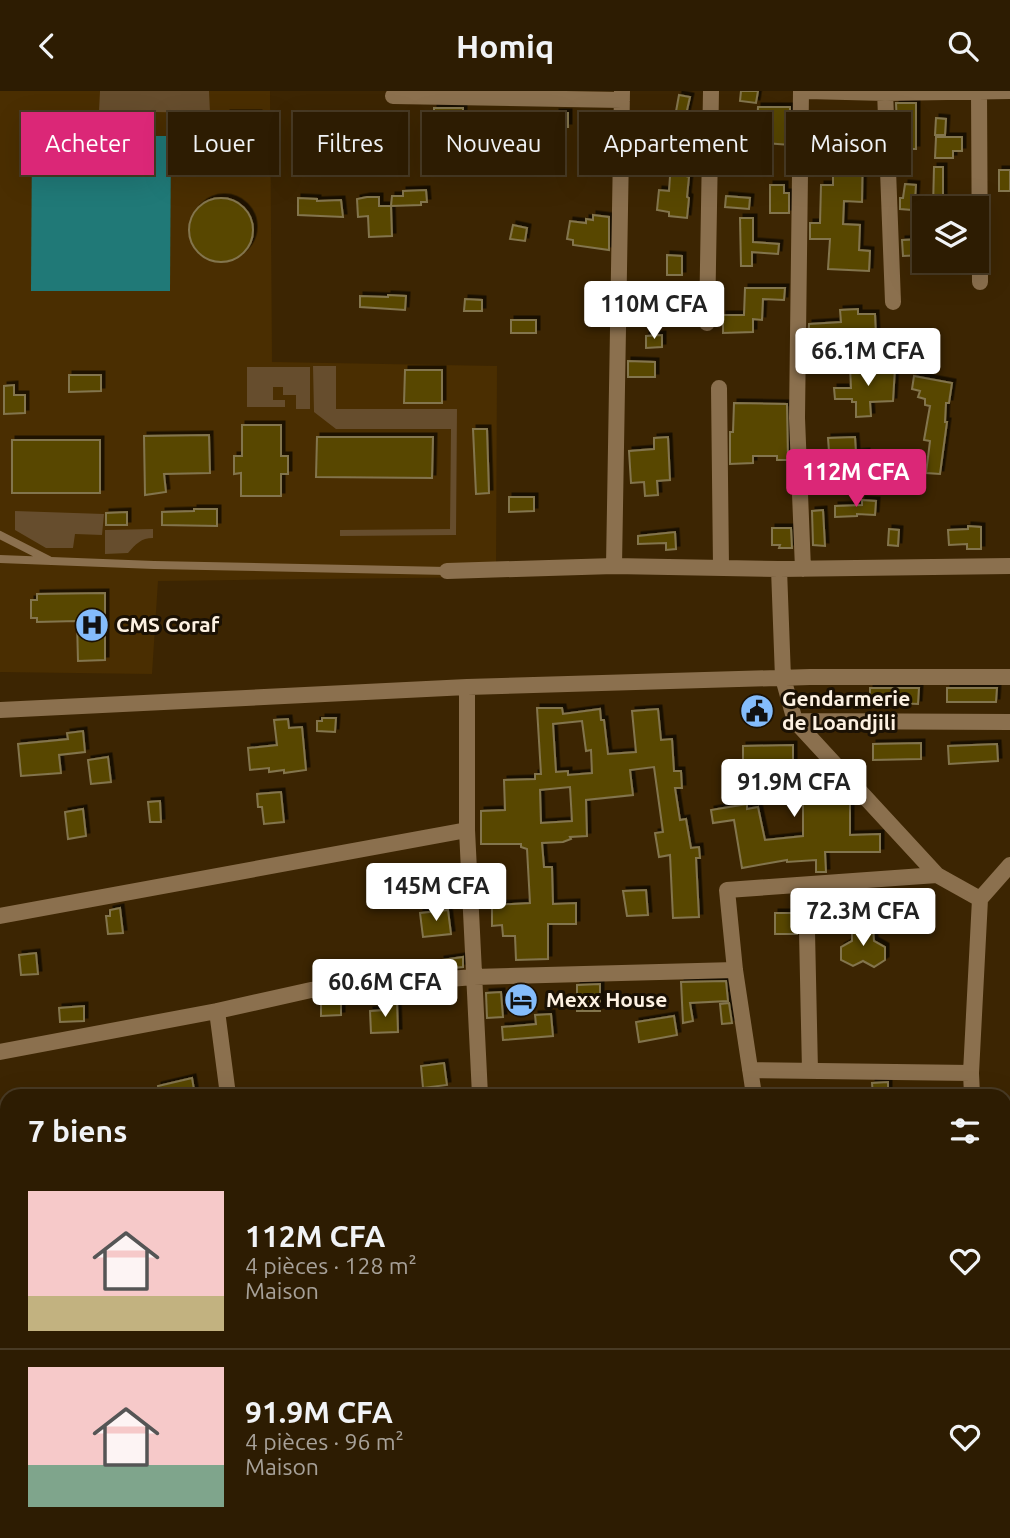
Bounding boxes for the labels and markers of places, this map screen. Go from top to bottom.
pin: 110M CFA [582,281,726,341]
pin: 66.1M CFA [788,329,948,388]
pin: 112M CFA [784,449,928,509]
hospital icon: CMS Coraf [73,606,111,644]
place label: CMS Coraf [116,612,220,636]
place label: Gendarmerie de Loandjili [782,686,910,734]
public building icon: Gendarmerie de Loandjili [738,692,776,730]
pin: 91.9M CFA [714,759,874,819]
pin: 145M CFA [364,863,508,923]
pin: 72.3M CFA [783,889,943,948]
pin: 60.6M CFA [305,960,465,1019]
hotel icon: Mexx House [502,981,540,1019]
place label: Mexx House [546,987,667,1011]

